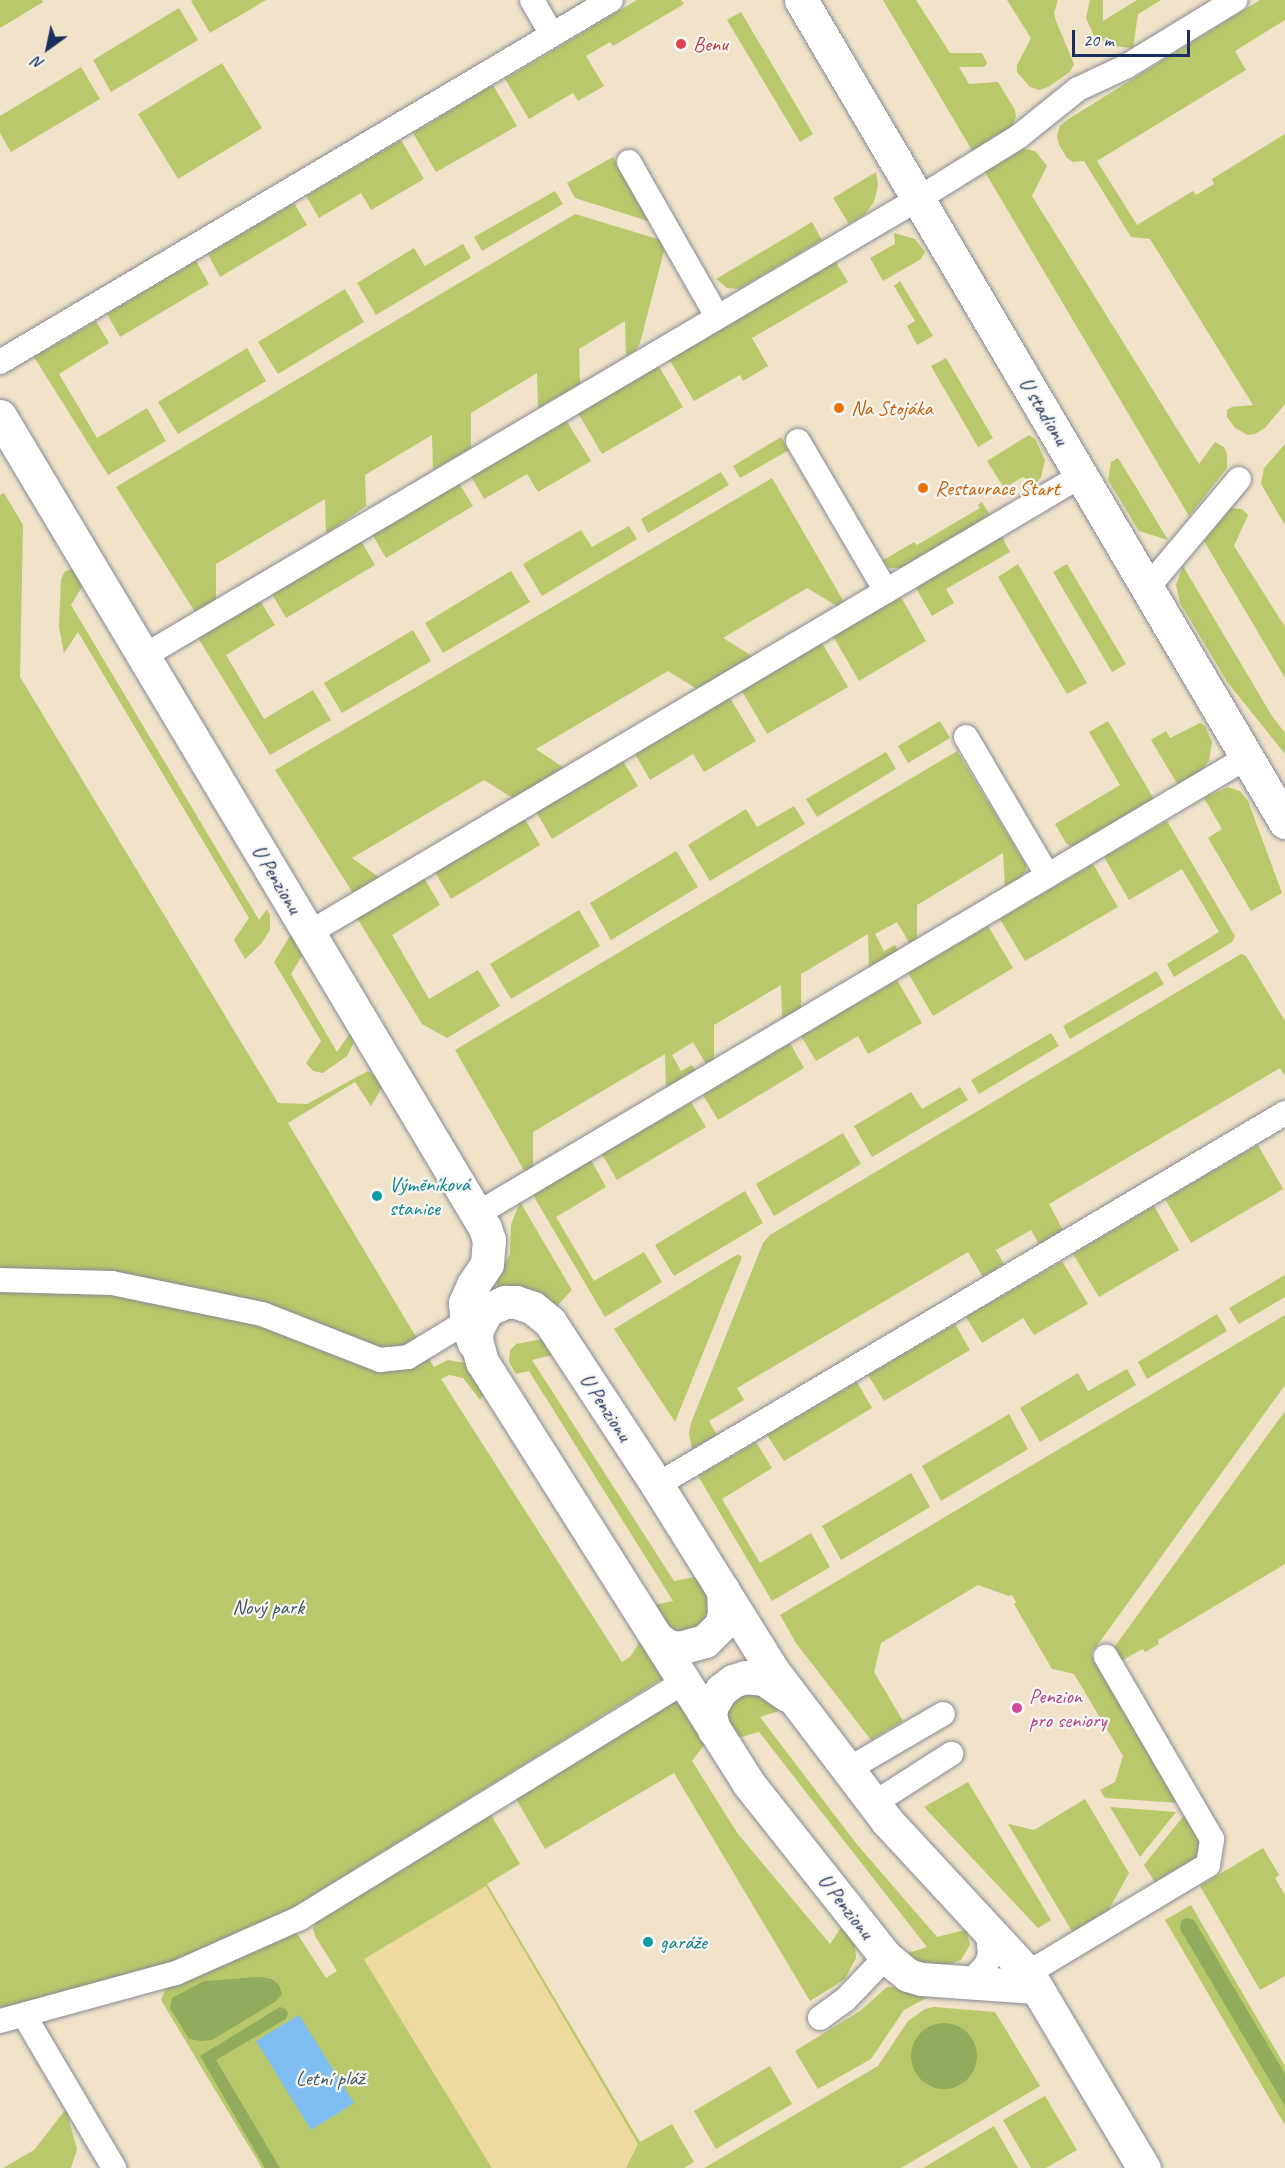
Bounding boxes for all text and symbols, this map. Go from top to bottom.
north arrow [18,18,78,78]
scale bar [1075,18,1194,56]
text: 20 m [1083,29,1114,51]
place label: Benu [693,31,728,57]
marker: Benu [674,37,688,51]
text: N [29,52,48,74]
street label: U stadionu [1014,372,1074,450]
place label: Na Stojáka [851,395,933,421]
marker: Na Stojáka [832,401,846,415]
place label: Restaurace Start [935,475,1061,501]
marker: Restaurace Start [916,481,930,495]
street label: U Penzionu [247,840,307,918]
place label: Výměníková stanice [389,1171,470,1221]
marker: Výměníková stanice [370,1189,384,1203]
street label: U Penzionu [575,1368,637,1446]
park label: Nový park [232,1594,304,1620]
place label: Penzion pro seniory [1029,1683,1106,1733]
marker: Penzion pro seniory [1010,1701,1024,1715]
street label: U Penzionu [813,1868,879,1944]
place label: garáže [660,1929,707,1955]
marker: garáže [641,1935,655,1949]
park label: Letní pláž [296,2065,364,2091]

